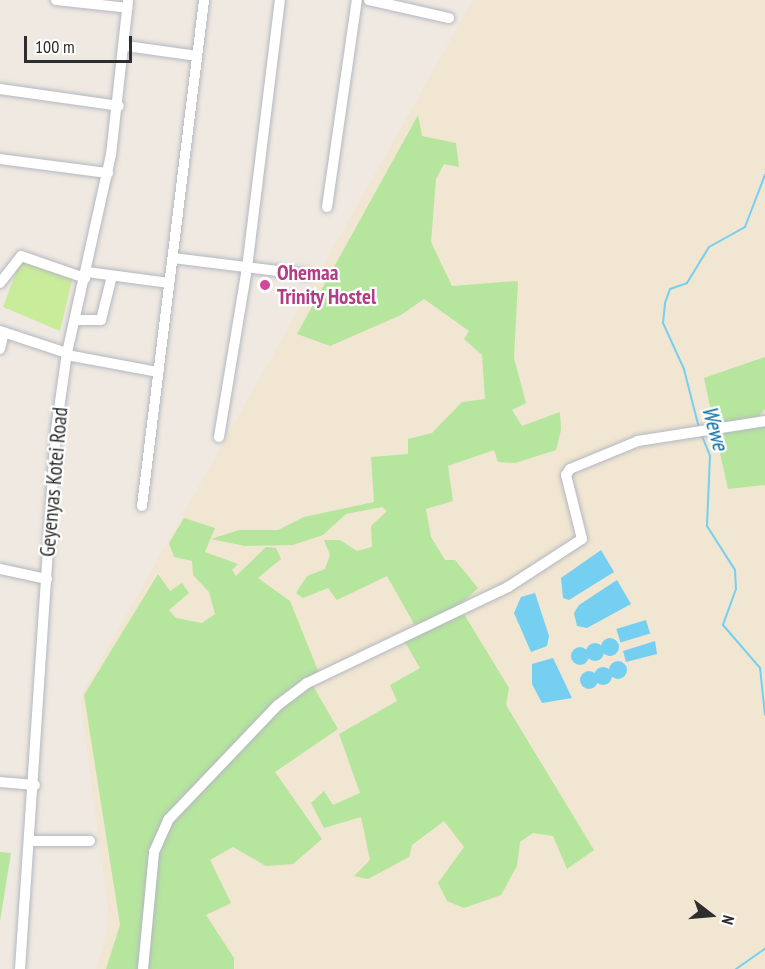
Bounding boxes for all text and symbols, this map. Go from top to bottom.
scale bar [27,24,135,62]
text: 100 m [35,35,75,58]
place label: Ohemaa Trinity Hostel [277,260,377,310]
marker: Ohemaa Trinity Hostel [258,278,272,292]
water label: Wewe [696,403,734,453]
street label: Geyenyas Kotei Road [35,406,73,558]
north arrow [681,885,741,945]
text: N [718,913,739,927]

